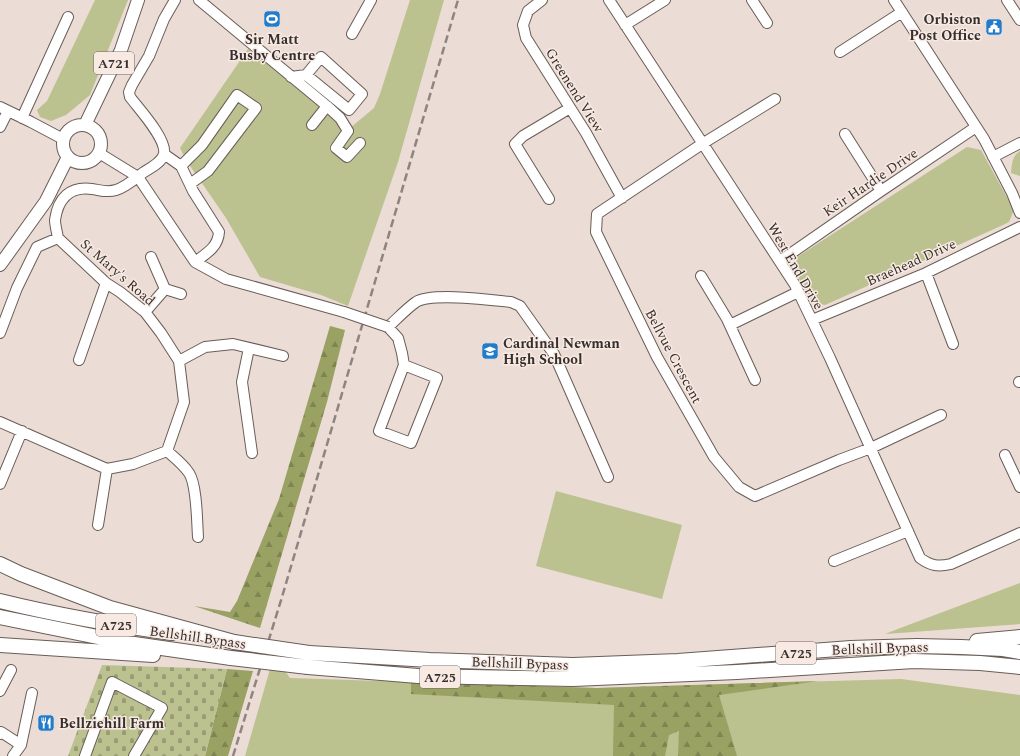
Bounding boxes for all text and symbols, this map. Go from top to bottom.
sports icon: Sir Matt Busby Centre [262,9,282,29]
place label: Orbiston Post Office [909,9,981,46]
public building icon: Orbiston Post Office [984,17,1004,37]
place label: Sir Matt Busby Centre [229,29,315,66]
street label: Greenend View [540,44,609,137]
road number: A721 [94,52,134,74]
street label: Keir Hardie Drive [819,143,922,222]
street label: West End Drive [762,219,829,314]
street label: Braehead Drive [863,233,960,292]
street label: St Mary's Road [76,234,160,311]
street label: Bellvue Crescent [640,305,707,407]
place label: Cardinal Newman High School [503,333,620,370]
school or university icon: Cardinal Newman High School [480,341,500,361]
road number: A725 [96,614,136,636]
street label: Bellshill Bypass [148,620,248,655]
street label: Bellshill Bypass [831,636,929,661]
road number: A725 [776,642,816,664]
street label: Bellshill Bypass [471,651,569,676]
road number: A725 [420,666,460,688]
restaurant icon: Bellziehill Farm [36,713,56,733]
place label: Bellziehill Farm [59,713,165,734]

